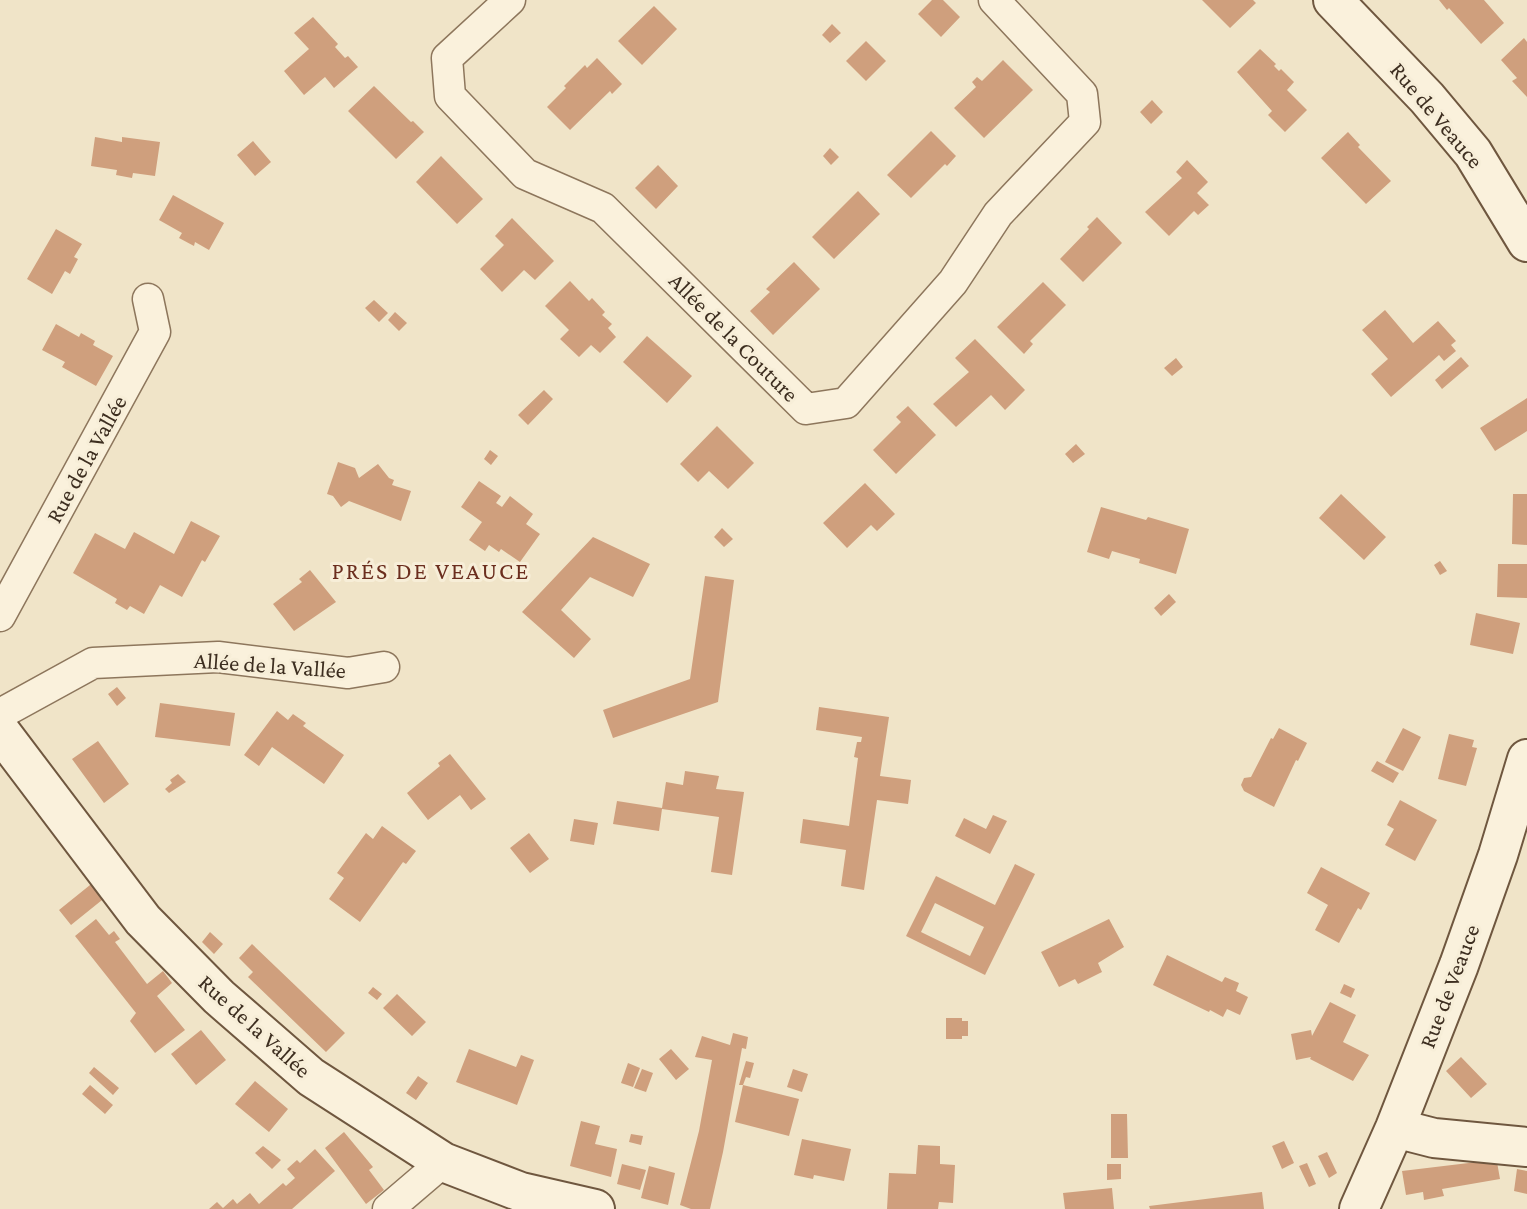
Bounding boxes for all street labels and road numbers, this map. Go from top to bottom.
street label: Rue de Veauce [1385,57,1489,173]
street label: Allée de la Couture [664,267,804,407]
street label: Rue de la Vallée [40,391,132,527]
street label: Allée de la Vallée [193,647,347,683]
street label: Rue de Veauce [1414,921,1484,1051]
street label: Rue de la Vallée [194,969,316,1083]

